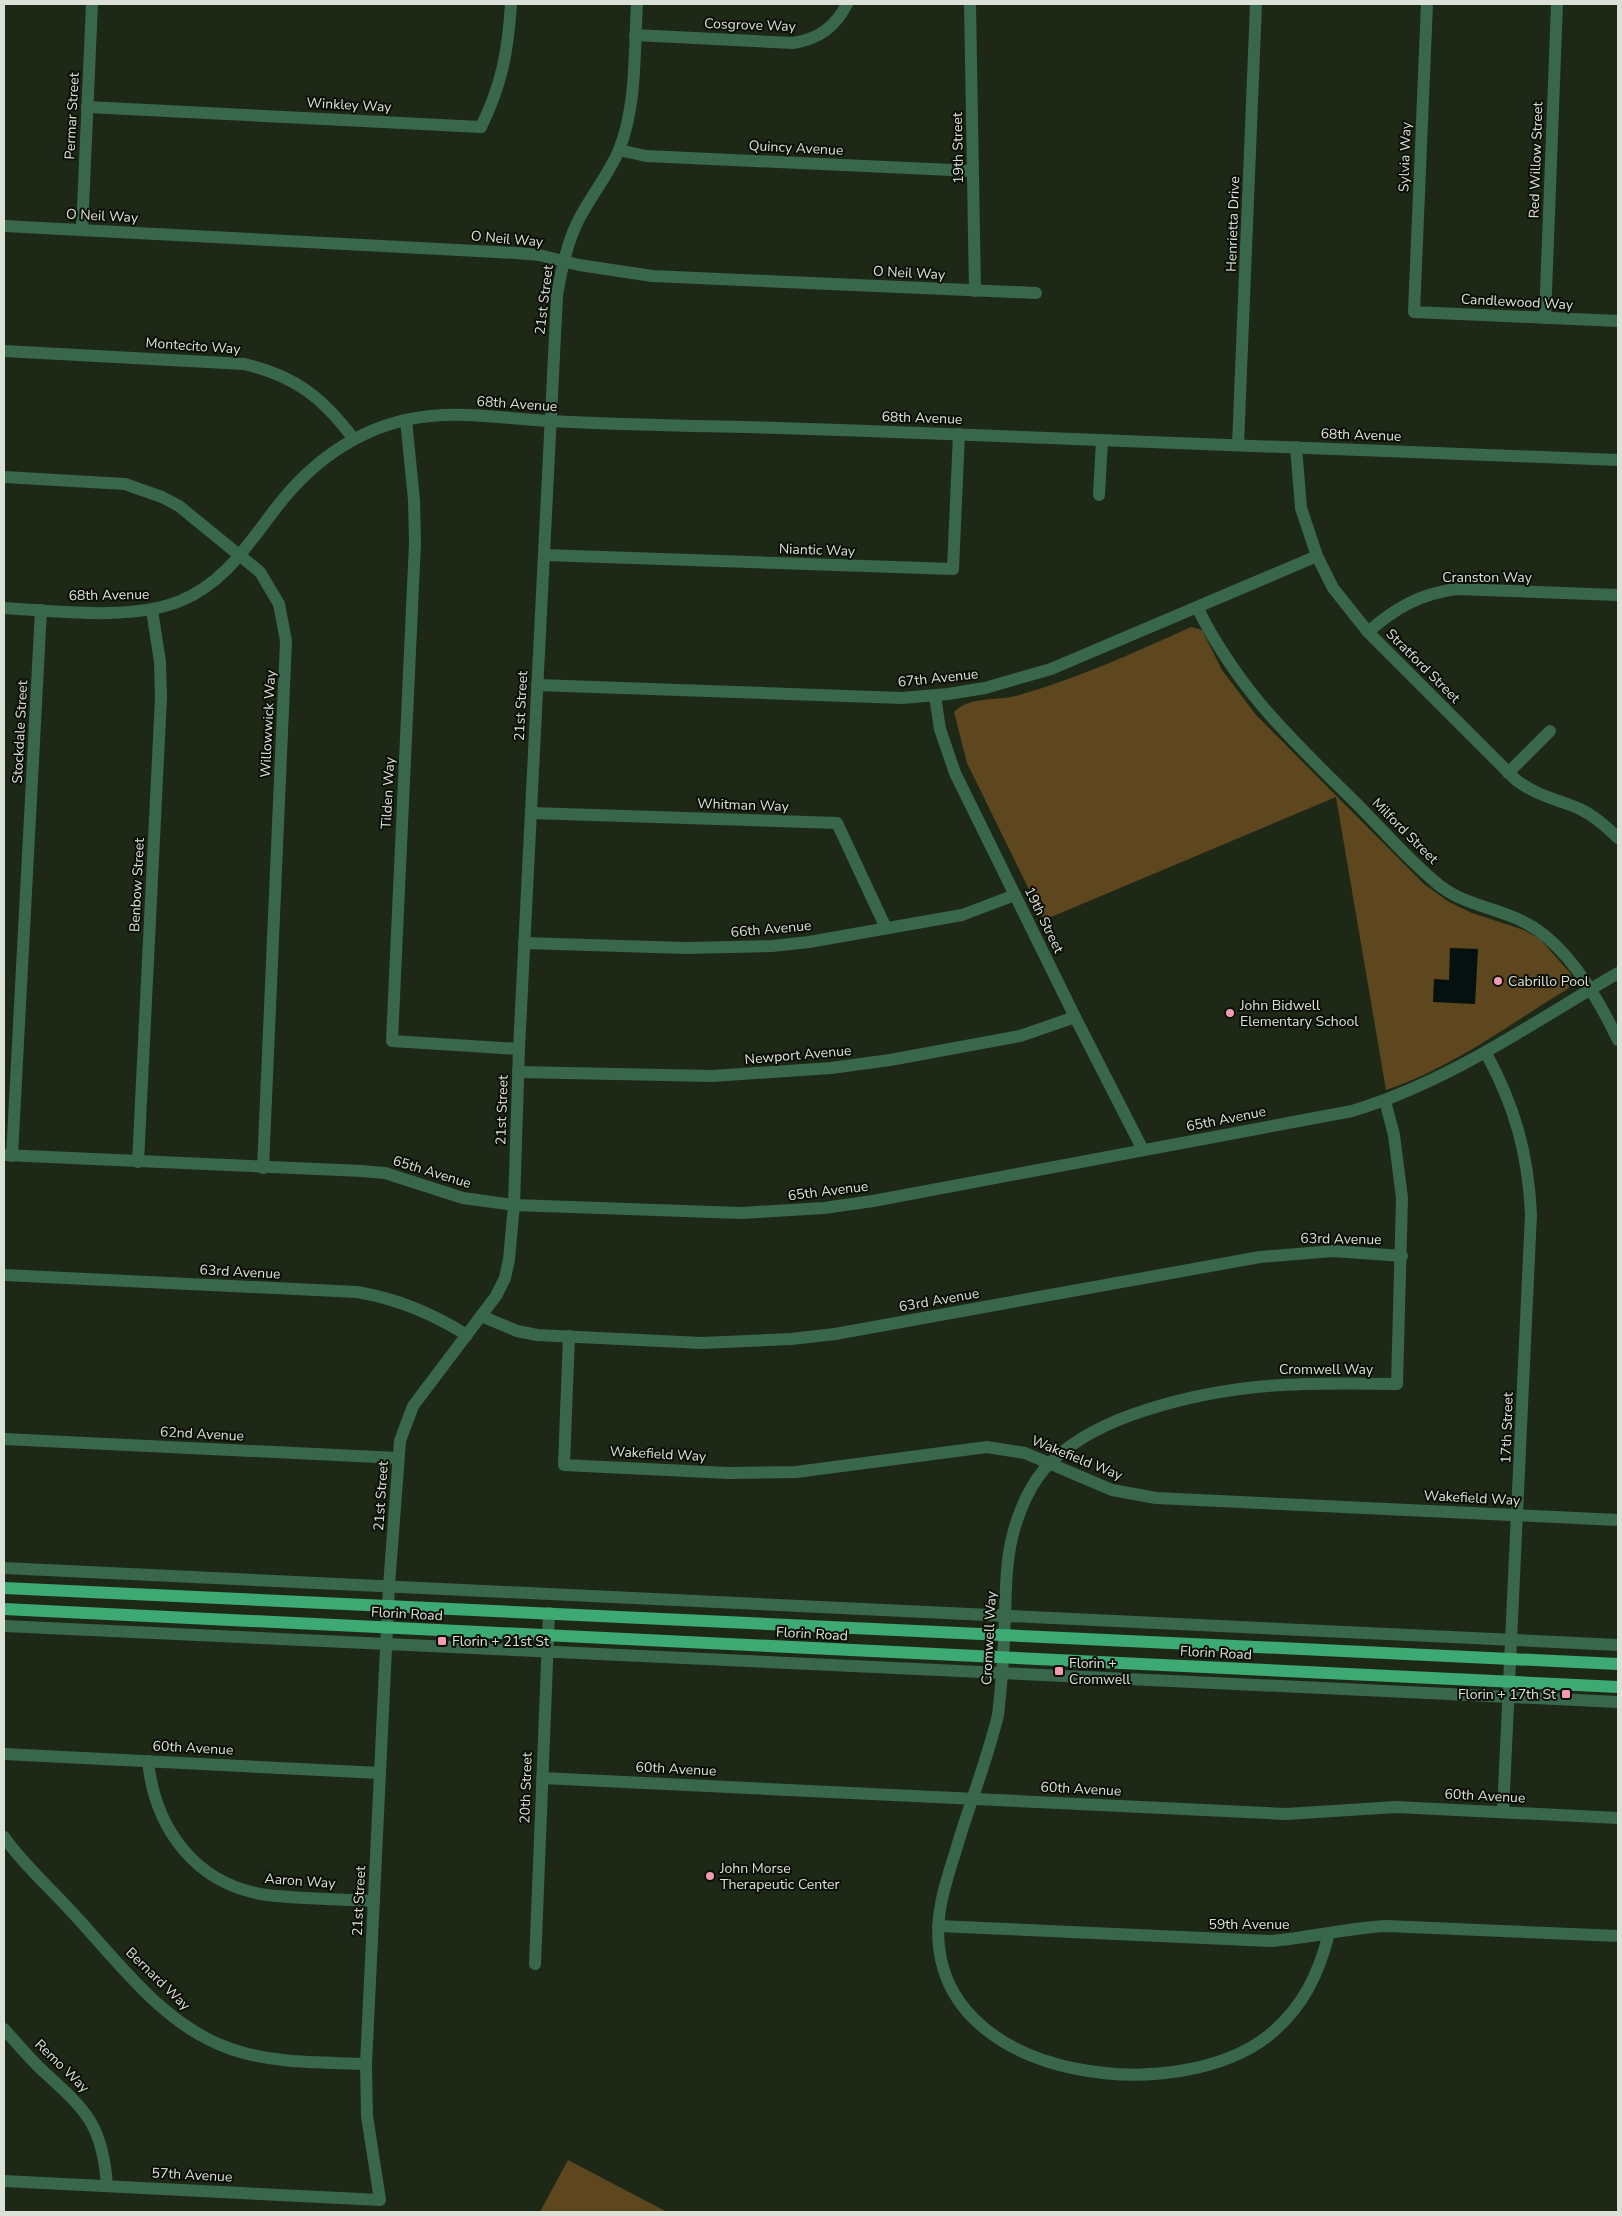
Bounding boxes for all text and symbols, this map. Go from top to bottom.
street label: Cosgrove Way [704,14,797,36]
street label: Permar Street [60,72,84,160]
street label: Winkley Way [306,93,393,117]
street label: Red Willow Street [1524,101,1548,219]
street label: 19th Street [948,112,968,184]
street label: Sylvia Way [1394,121,1416,192]
street label: Quincy Avenue [748,136,844,160]
street label: Henrietta Drive [1222,176,1244,272]
street label: O Neil Way [65,205,139,227]
street label: O Neil Way [470,226,545,252]
street label: O Neil Way [872,262,946,284]
street label: 21st Street [530,264,558,336]
street label: Candlewood Way [1460,290,1574,314]
street label: Montecito Way [145,333,242,359]
street label: 68th Avenue [476,392,558,416]
street label: 68th Avenue [881,407,963,429]
street label: 68th Avenue [1320,424,1402,446]
street label: Niantic Way [779,539,856,561]
street label: Cranston Way [1442,568,1533,587]
street label: 68th Avenue [68,585,150,605]
street label: Stratford Street [1382,625,1464,707]
street label: 67th Avenue [897,664,979,692]
street label: Willowwick Way [256,669,280,778]
street label: 21st Street [510,670,532,742]
street label: Stockdale Street [8,680,32,784]
street label: Tilden Way [377,756,399,829]
street label: Whitman Way [697,794,790,816]
street label: Milford Street [1368,794,1442,868]
street label: Benbow Street [125,837,149,933]
street label: 19th Street [1020,884,1068,956]
street label: 66th Avenue [730,916,812,942]
place label: Cabrillo Pool [1508,972,1590,991]
marker: Cabrillo Pool [1492,975,1504,987]
place label: John Bidwell Elementary School [1239,996,1359,1031]
marker: John Bidwell Elementary School [1224,1007,1236,1019]
street label: Newport Avenue [744,1041,852,1069]
street label: 21st Street [491,1075,513,1145]
street label: 65th Avenue [1184,1102,1268,1136]
street label: 65th Avenue [391,1151,473,1193]
street label: 65th Avenue [787,1177,869,1205]
street label: 63rd Avenue [1300,1229,1382,1249]
street label: 63rd Avenue [199,1260,281,1284]
street label: 63rd Avenue [897,1284,981,1316]
street label: Cromwell Way [1279,1360,1374,1379]
street label: 17th Street [1496,1392,1518,1464]
street label: 62nd Avenue [159,1422,245,1446]
street label: Wakefield Way [1029,1431,1126,1485]
street label: Wakefield Way [609,1442,708,1466]
street label: 21st Street [369,1460,393,1532]
street label: Wakefield Way [1423,1486,1522,1510]
street label: Cromwell Way [977,1590,1001,1686]
street label: Florin Road [371,1603,443,1625]
street label: Florin Road [776,1623,848,1645]
place label: Florin + 21st St [452,1632,549,1651]
marker: Florin + 21st St [436,1635,448,1647]
street label: Florin Road [1180,1642,1252,1664]
place label: Florin + Cromwell [1069,1654,1131,1689]
marker: Florin + Cromwell [1053,1665,1065,1677]
place label: Florin + 17th St [1458,1685,1556,1704]
marker: Florin + 17th St [1560,1688,1572,1700]
street label: 60th Avenue [152,1736,234,1760]
street label: 20th Street [515,1752,537,1824]
street label: 60th Avenue [635,1757,717,1781]
street label: 60th Avenue [1040,1777,1122,1801]
street label: 60th Avenue [1444,1784,1526,1808]
place label: John Morse Therapeutic Center [719,1859,840,1894]
street label: 21st Street [348,1865,370,1937]
street label: Aaron Way [264,1869,337,1893]
marker: John Morse Therapeutic Center [704,1870,716,1882]
street label: 59th Avenue [1209,1915,1289,1934]
street label: Bernard Way [121,1943,195,2015]
street label: Remo Way [31,2035,94,2097]
street label: 57th Avenue [151,2163,233,2187]

